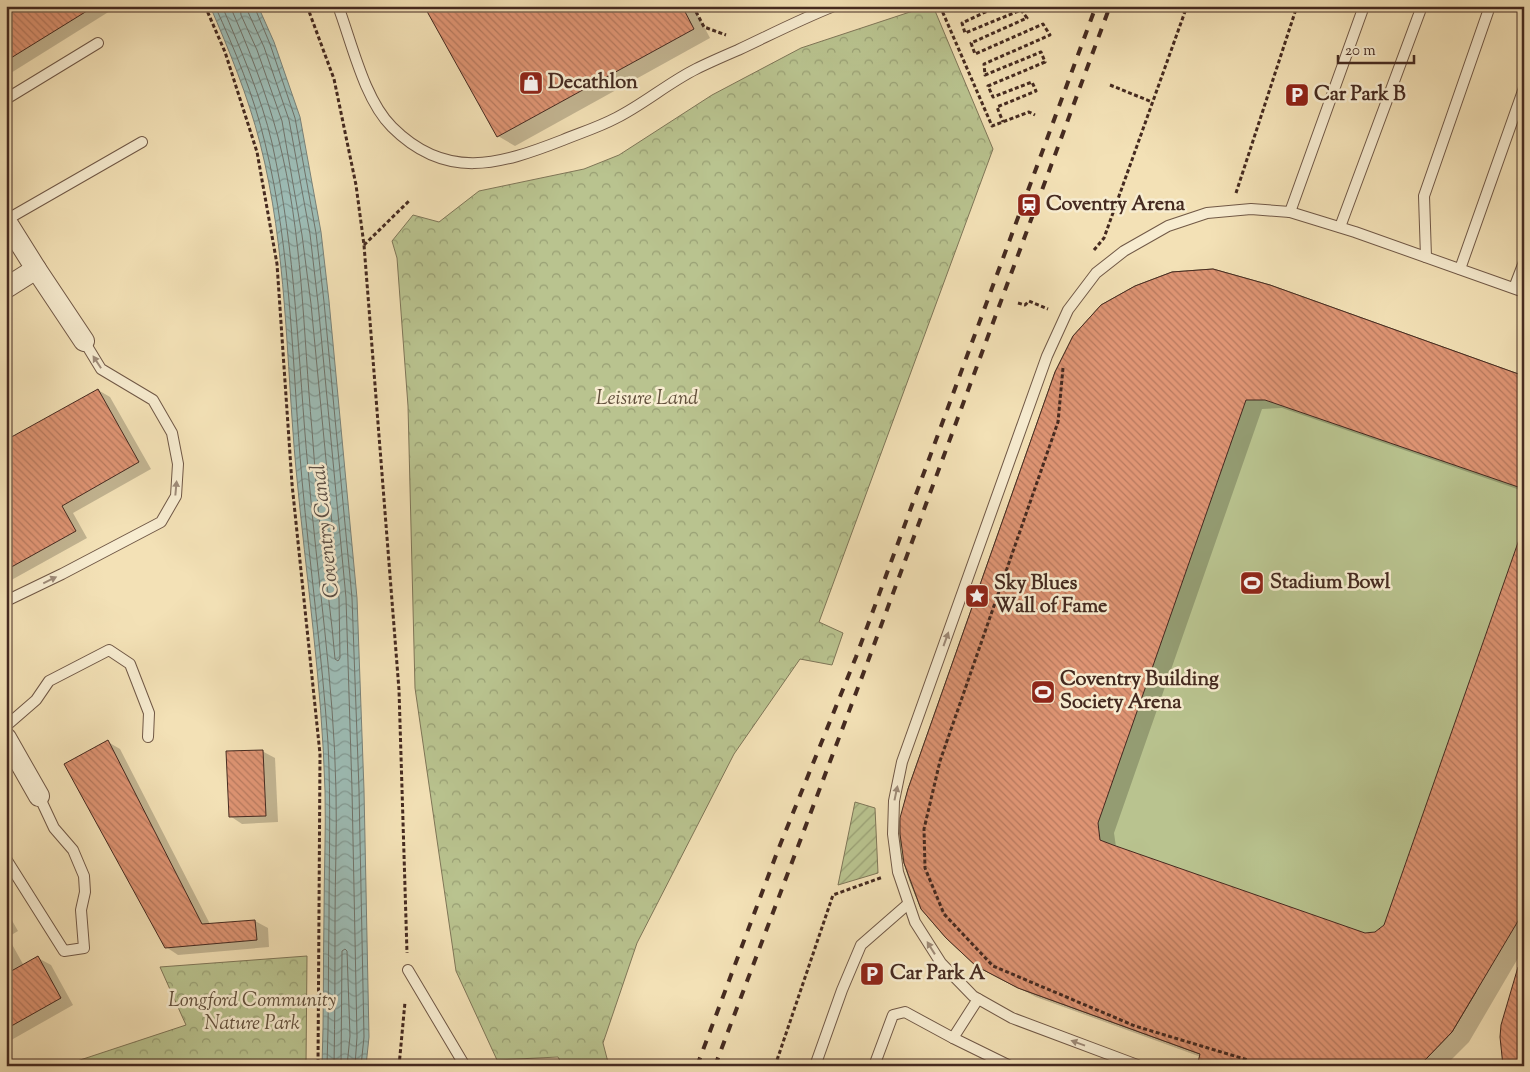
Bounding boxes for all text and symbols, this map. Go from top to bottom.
scale bar [1338,32,1414,64]
text: 20 m [1345,41,1376,62]
place label: Decathlon [548,69,638,98]
shop icon: Decathlon [518,70,544,96]
place label: Car Park B [1314,81,1406,110]
parking icon: Car Park B [1284,82,1310,108]
place label: Coventry Arena [1046,191,1186,220]
station icon: Coventry Arena [1016,192,1042,218]
one-way arrow [92,356,102,369]
park label: Leisure Land [596,385,698,414]
water label: Coventry Canal [304,463,348,599]
one-way arrow [172,480,180,496]
place label: Stadium Bowl [1270,569,1391,598]
place label: Sky Blues Wall of Fame [994,570,1107,622]
sports icon: Stadium Bowl [1239,570,1265,596]
one-way arrow [43,576,57,584]
place icon: Sky Blues Wall of Fame [964,583,990,609]
one-way arrow [942,631,950,646]
place label: Coventry Building Society Arena [1060,666,1219,718]
sports icon: Coventry Building Society Arena [1030,679,1056,705]
one-way arrow [892,785,900,801]
one-way arrow [926,941,935,954]
place label: Car Park A [890,960,986,989]
parking icon: Car Park A [859,961,885,987]
park label: Longford Community Nature Park [168,987,336,1039]
one-way arrow [1071,1039,1086,1046]

